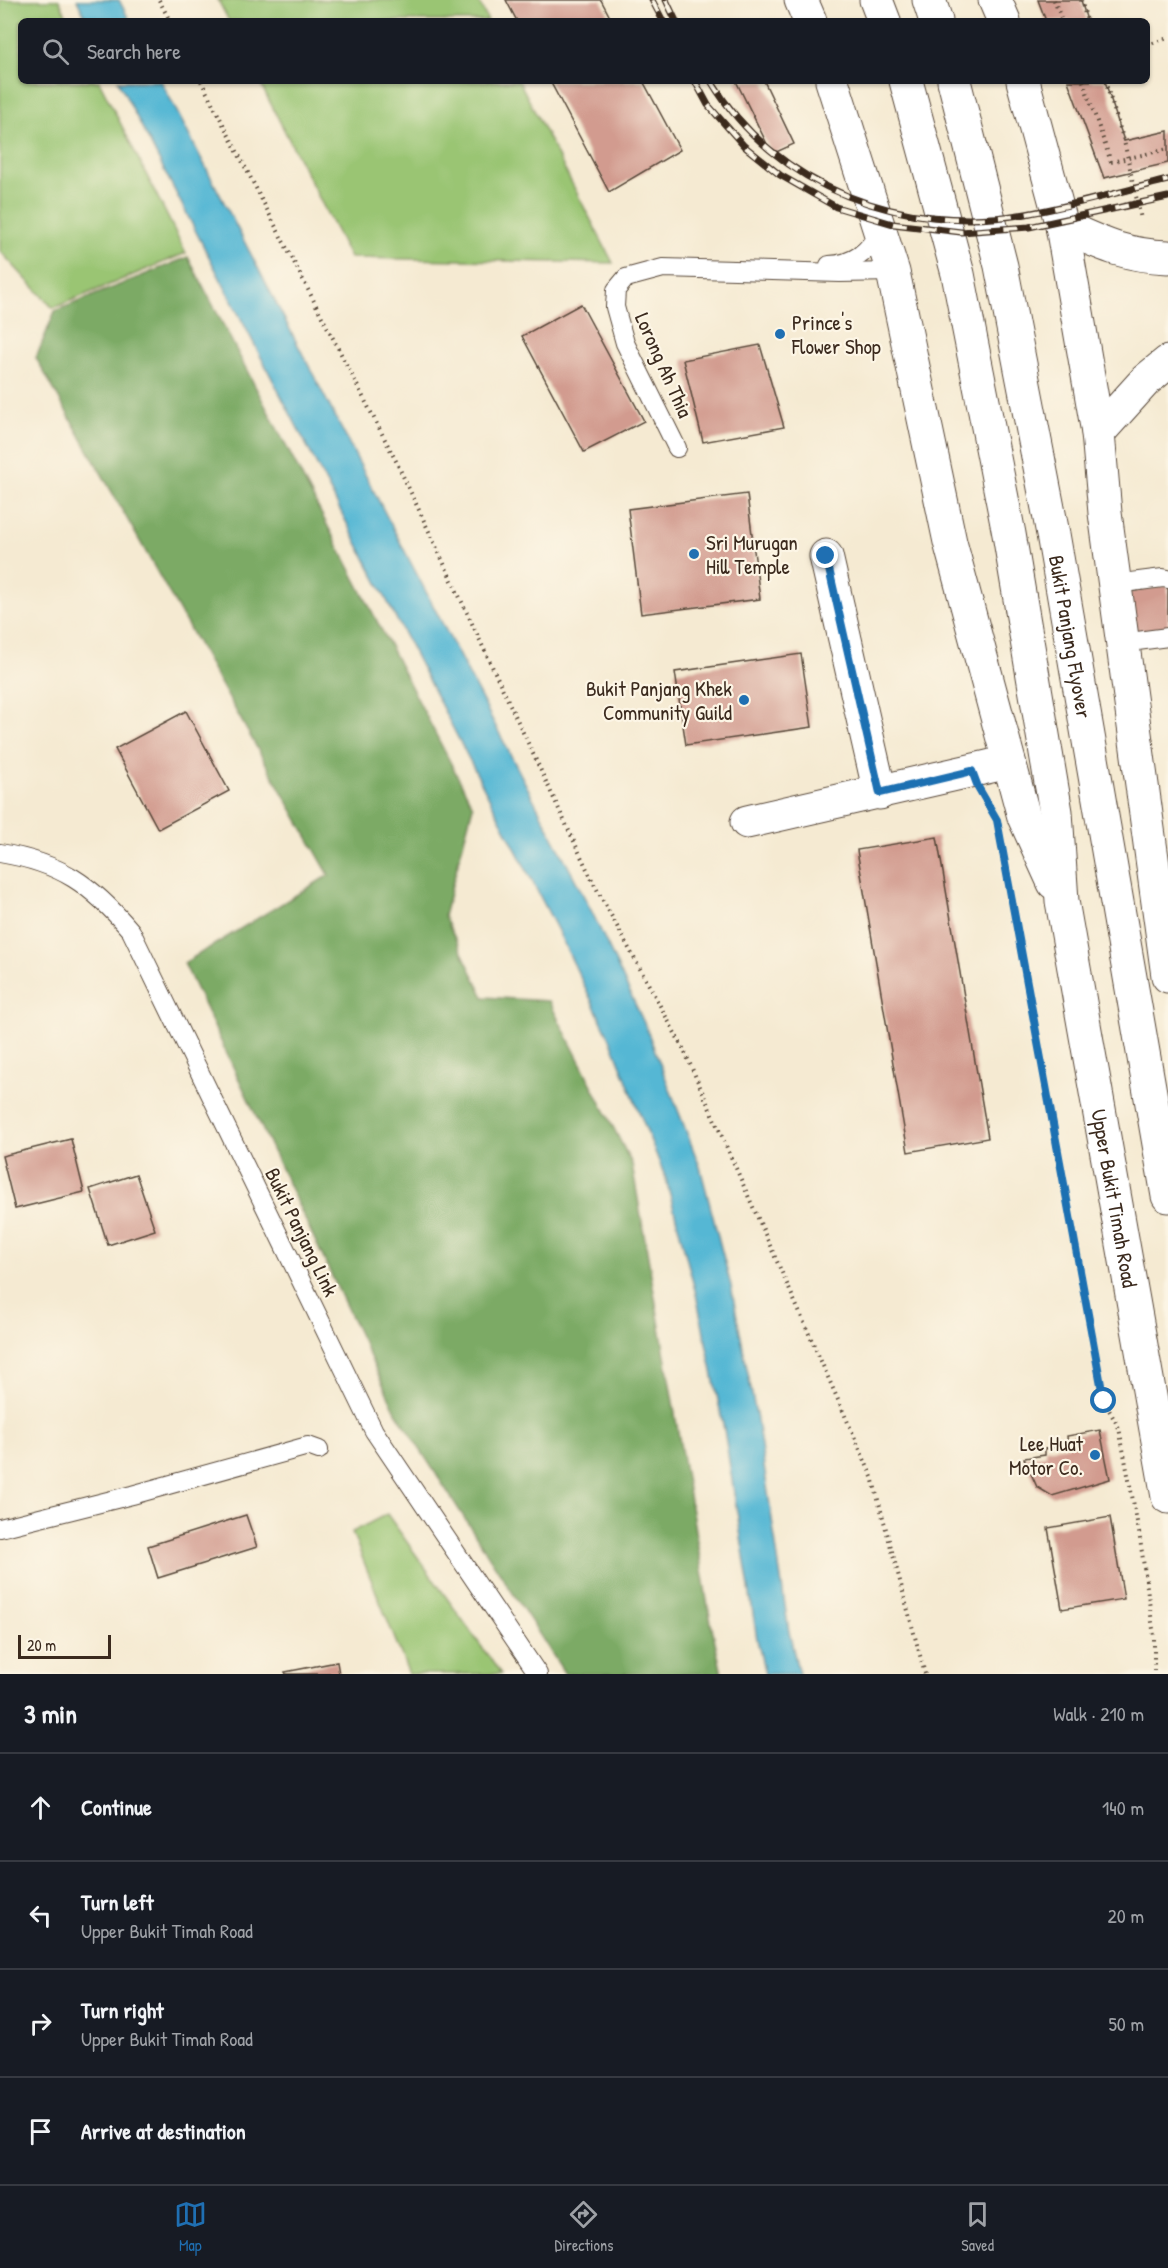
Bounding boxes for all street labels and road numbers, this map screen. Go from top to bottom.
street label: Lorong Ah Thia [628,308,700,422]
street label: Bukit Panjang Flyover [1042,553,1099,720]
street label: Upper Bukit Timah Road [1085,1107,1145,1290]
street label: Bukit Panjang Link [258,1163,346,1301]

